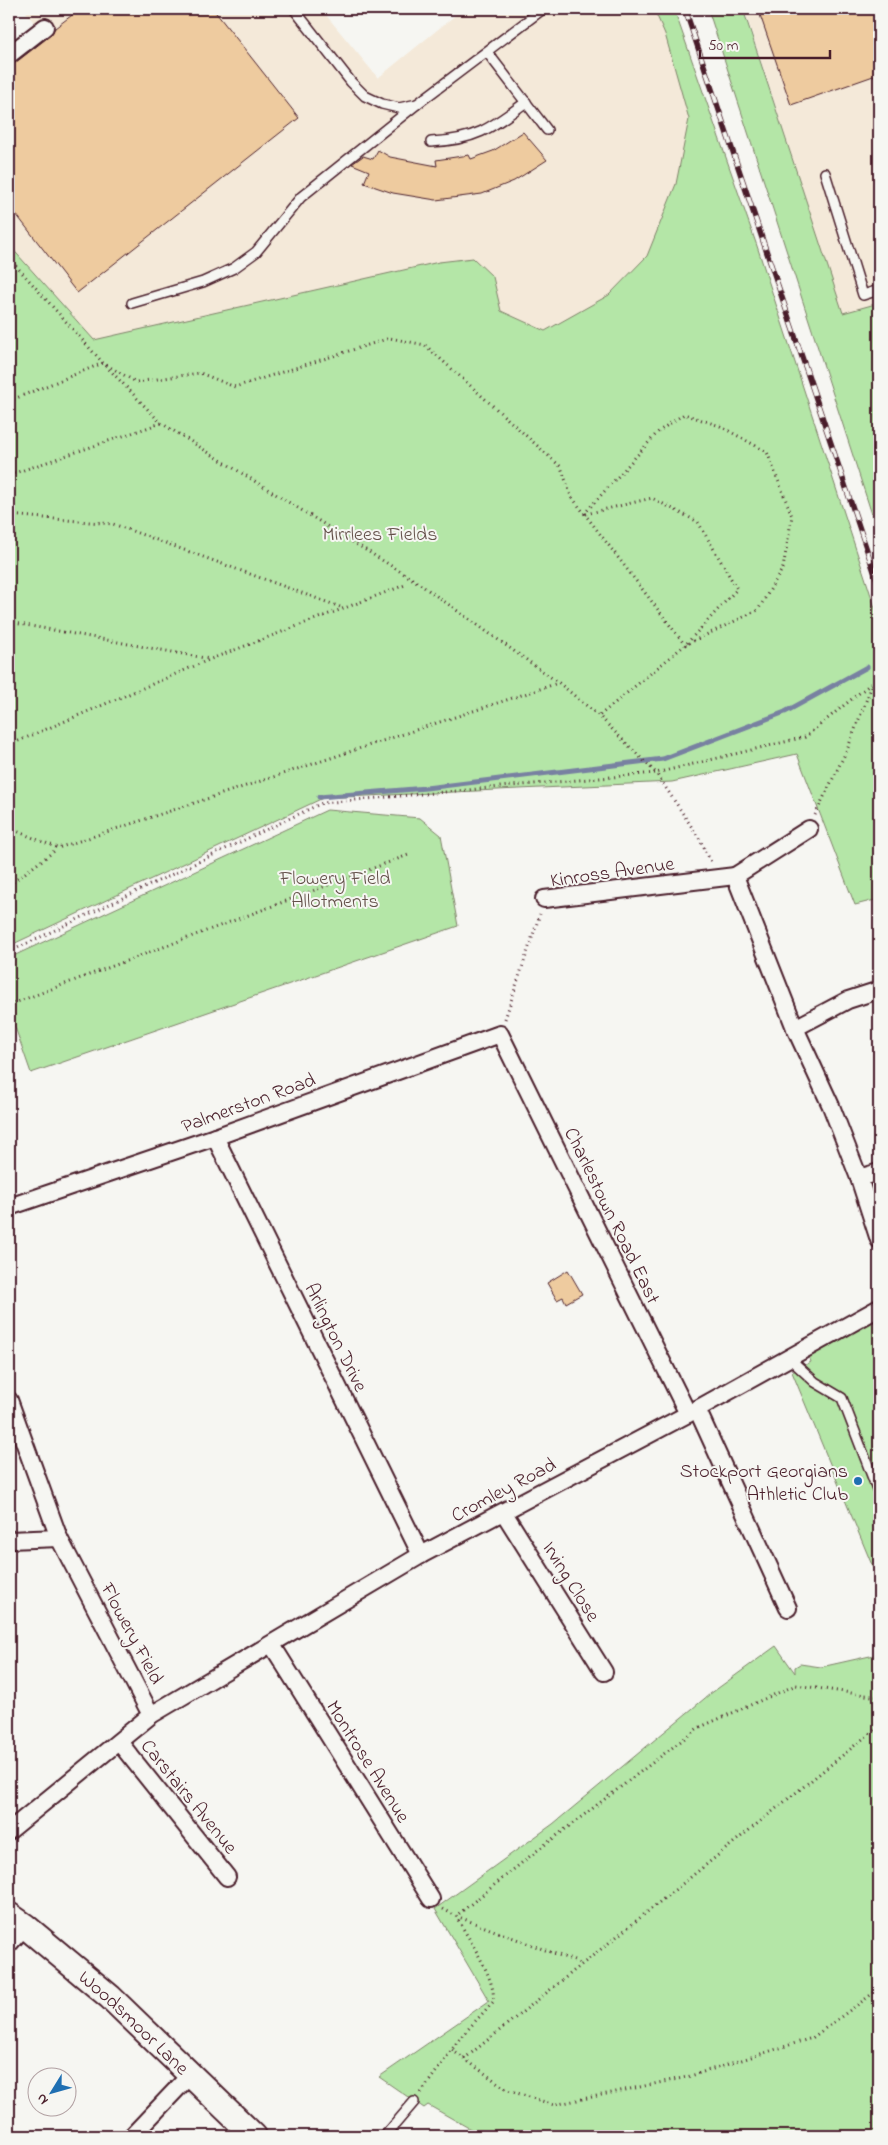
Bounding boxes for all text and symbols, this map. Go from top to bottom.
scale bar [700,28,830,60]
text: 50 m [708,35,739,57]
park label: Mirrlees Fields [323,521,437,550]
street label: Kinross Avenue [548,850,676,897]
park label: Flowery Field Allotments [278,865,391,917]
street label: Palmerston Road [178,1067,320,1142]
street label: Charlestown Road East [555,1123,666,1310]
street label: Arlington Drive [295,1279,374,1398]
street label: Cromley Road [447,1451,562,1531]
place label: Stockport Georgians Athletic Club [680,1458,848,1510]
marker: Stockport Georgians Athletic Club [852,1475,864,1487]
street label: Irving Close [533,1536,606,1629]
street label: Flowery Field [91,1577,170,1690]
street label: Montrose Avenue [318,1695,416,1829]
street label: Carstairs Avenue [133,1734,244,1861]
street label: Woodsmoor Lane [71,1964,195,2083]
north arrow [28,2068,78,2118]
text: N [32,2089,54,2109]

